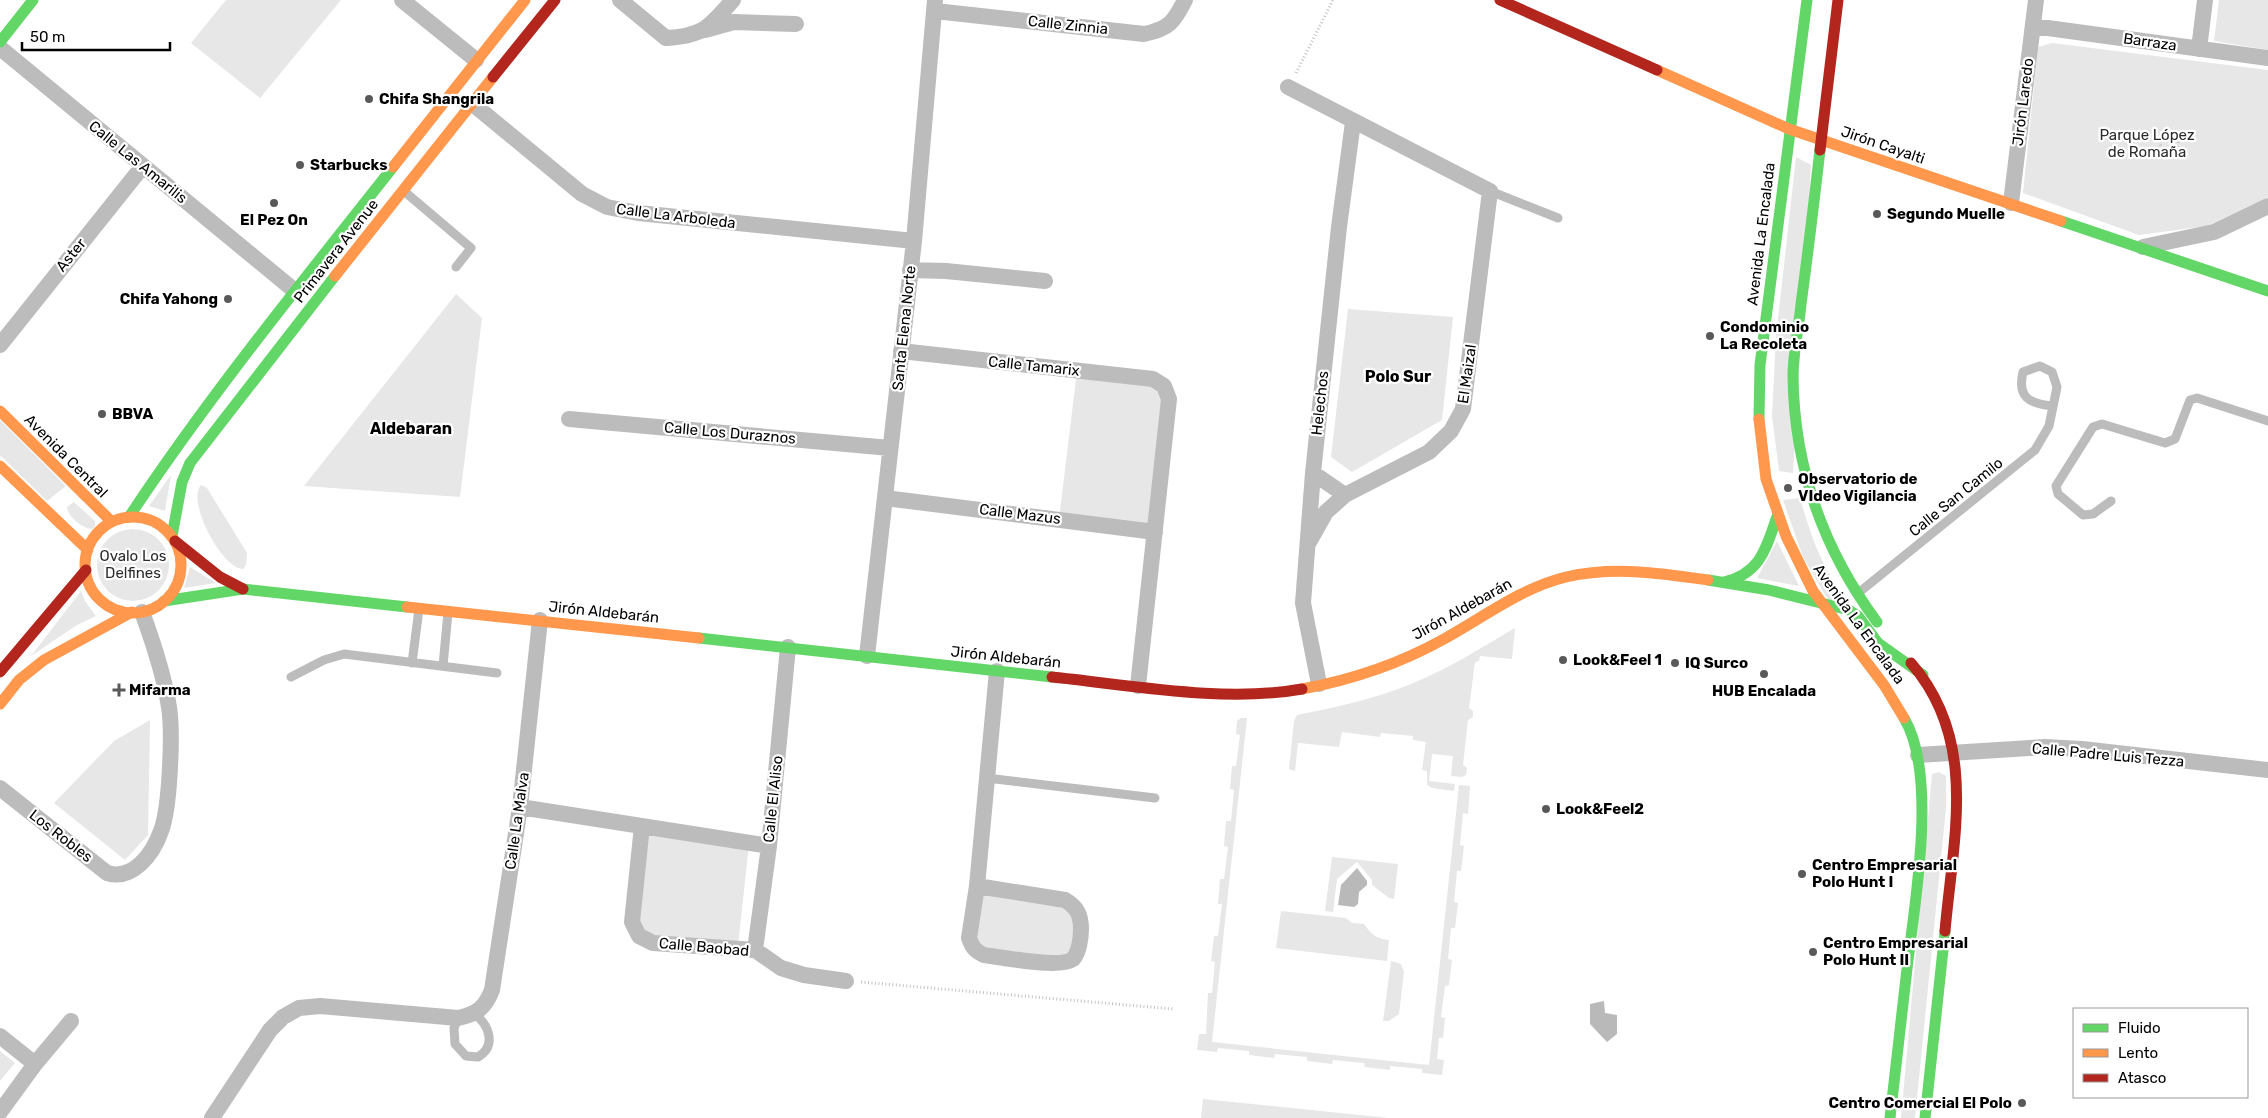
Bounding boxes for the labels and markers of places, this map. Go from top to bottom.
place label: Chifa Shangrila [379,90,494,108]
marker: Chifa Shangrila [363,93,375,105]
place label: Starbucks [310,156,387,174]
marker: Starbucks [294,159,306,171]
marker: El Pez On [268,197,280,209]
place label: Segundo Muelle [1887,205,2005,223]
marker: Segundo Muelle [1871,208,1883,220]
place label: El Pez On [240,211,308,229]
place label: Chifa Yahong [120,290,218,308]
marker: Chifa Yahong [222,293,234,305]
place label: Condominio La Recoleta [1720,318,1809,353]
marker: Condominio La Recoleta [1704,330,1716,342]
place label: BBVA [112,405,153,423]
marker: BBVA [96,408,108,420]
place label: Observatorio de VIdeo Vigilancia [1798,470,1918,505]
marker: Observatorio de VIdeo Vigilancia [1782,482,1794,494]
place label: Look&Feel 1 [1573,651,1662,669]
marker: Look&Feel 1 [1557,654,1569,666]
place label: IQ Surco [1685,654,1748,672]
marker: IQ Surco [1669,657,1681,669]
marker: HUB Encalada [1758,668,1770,680]
place label: Mifarma [129,681,191,699]
place label: HUB Encalada [1712,682,1816,700]
marker: Mifarma [113,684,125,696]
place label: Look&Feel2 [1556,800,1644,818]
marker: Look&Feel2 [1540,803,1552,815]
place label: Centro Empresarial Polo Hunt I [1812,856,1957,891]
marker: Centro Empresarial Polo Hunt I [1796,868,1808,880]
place label: Centro Empresarial Polo Hunt II [1823,934,1968,969]
marker: Centro Empresarial Polo Hunt II [1807,946,1819,958]
place label: Centro Comercial El Polo [1829,1094,2012,1112]
marker: Centro Comercial El Polo [2016,1097,2028,1109]

